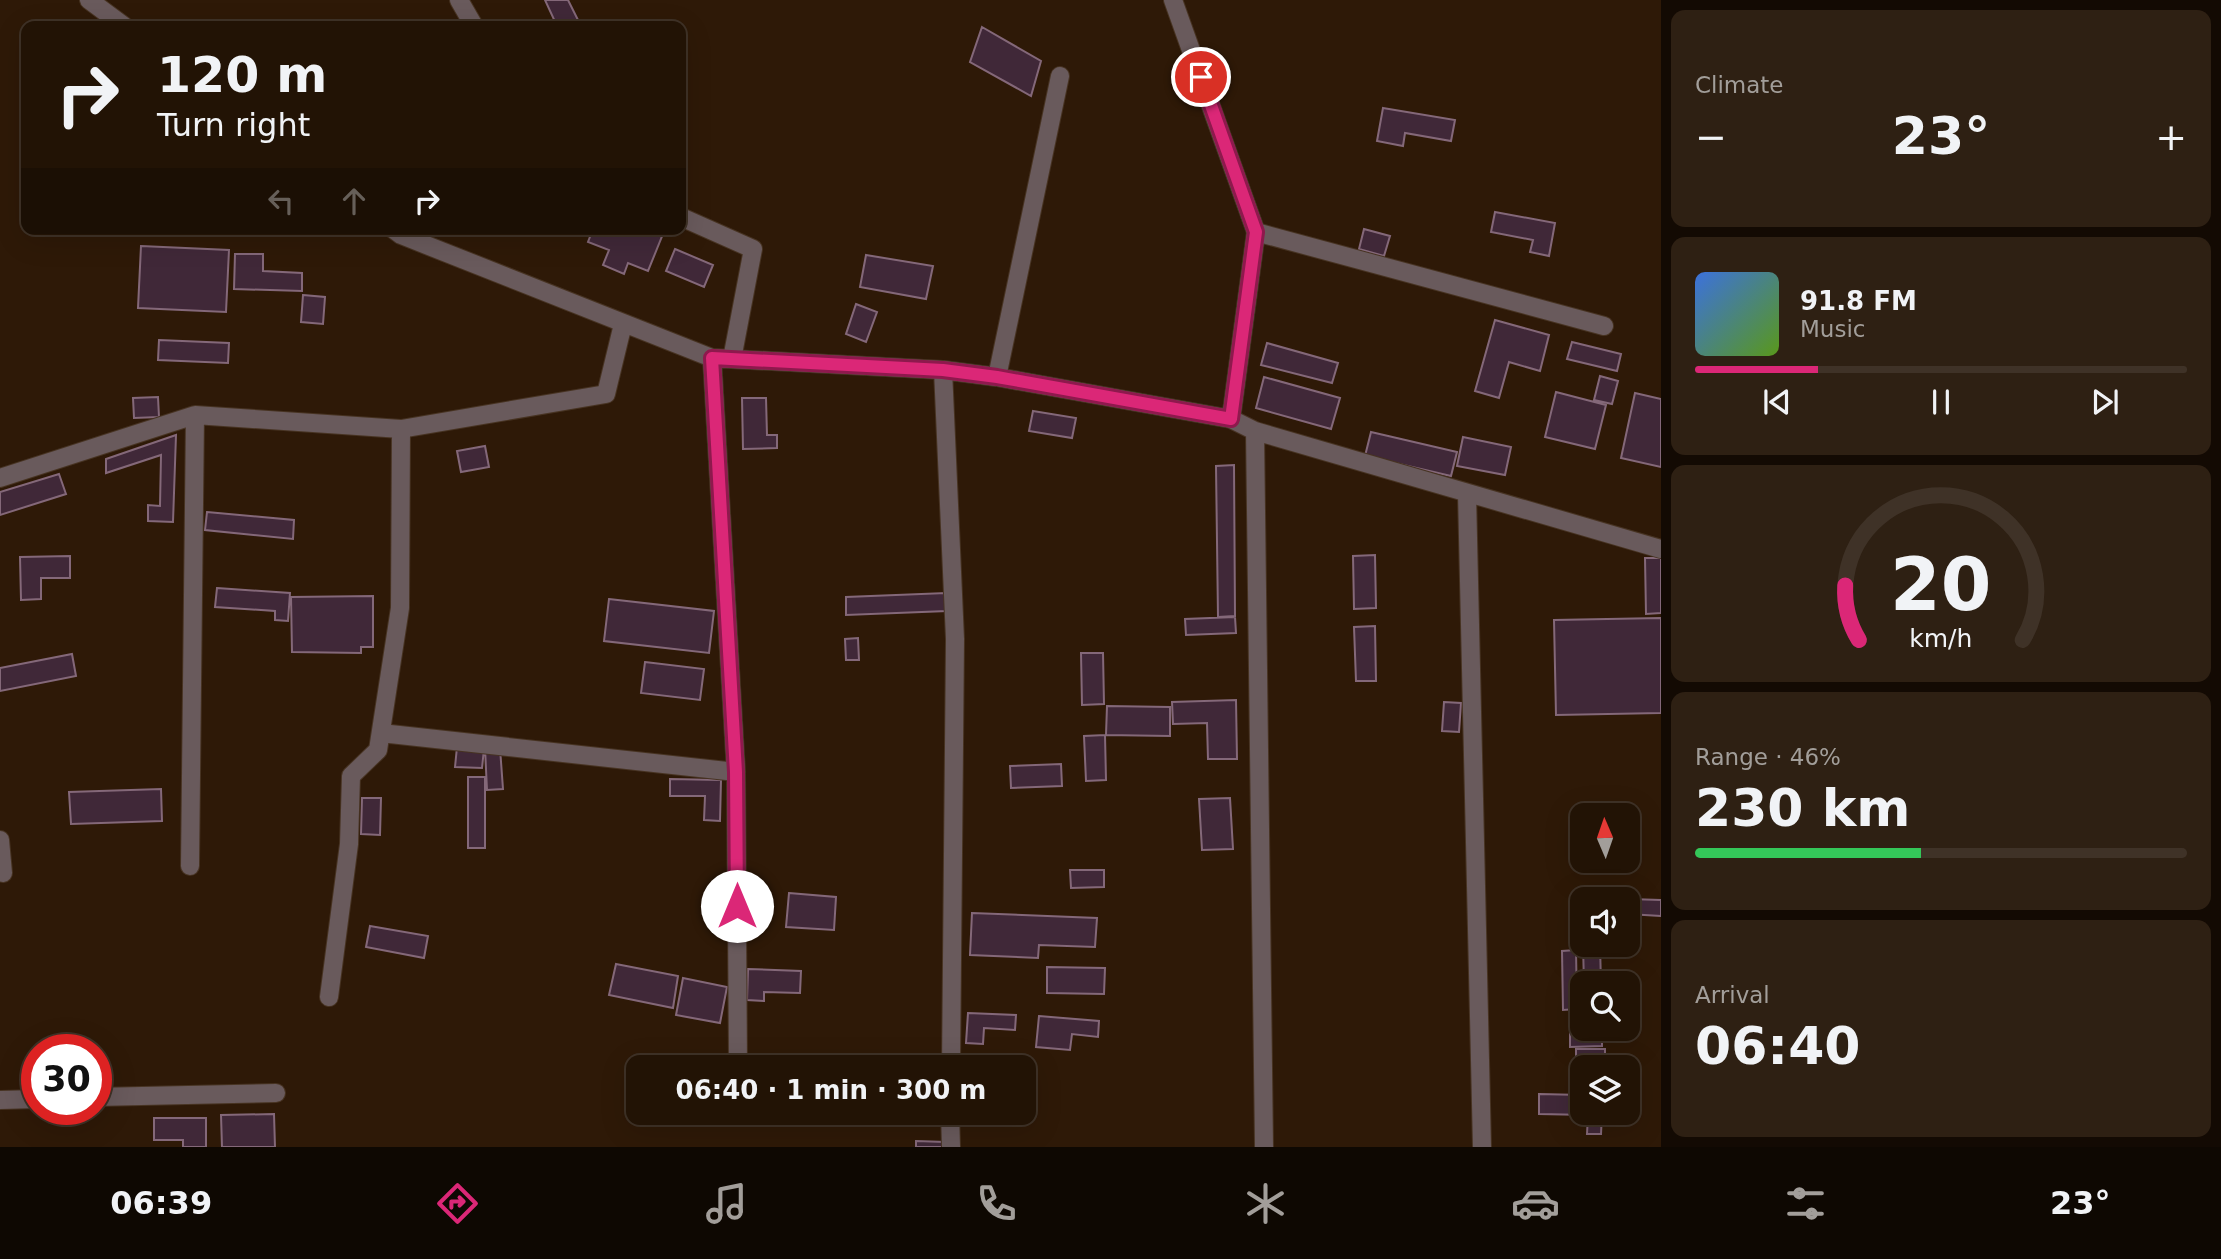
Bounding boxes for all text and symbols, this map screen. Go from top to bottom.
text: 120 m [157,47,327,104]
pin [1171,47,1231,107]
icon: right [42,49,133,140]
icon: arrive [1182,58,1220,96]
text: Climate [1695,72,1784,98]
text: Turn right [157,106,310,144]
text: 23° [1892,106,1990,166]
text: − [1695,115,1727,159]
text: + [2155,115,2187,159]
icon: left [262,182,300,220]
icon: ahead [335,182,373,220]
icon: right [408,182,446,220]
text: 91.8 FM [1800,286,1917,316]
text: Music [1800,316,1865,342]
icon: previous [1758,383,1796,421]
icon: pause [1922,383,1960,421]
icon: next [2086,383,2124,421]
text: 20 [1890,542,1992,627]
text: km/h [1909,623,1973,652]
text: Range · 46% [1695,744,1841,770]
text: 230 km [1695,778,1910,838]
north arrow [1570,803,1640,873]
map controls [1570,803,1640,1125]
position arrow [700,869,774,943]
button: sound [1570,887,1640,957]
button: search [1570,971,1640,1041]
text: Arrival [1695,982,1770,1008]
text: 06:40 [1695,1016,1861,1076]
speed limit sign: 30 [21,1034,112,1125]
button: layers [1570,1055,1640,1125]
text: 06:40 · 1 min · 300 m [676,1075,986,1105]
icon: directions [433,1179,482,1228]
icon: music [702,1179,751,1228]
icon: phone [972,1179,1021,1228]
icon: climate [1241,1179,1290,1228]
icon: car [1511,1179,1560,1228]
icon: filters [1781,1179,1830,1228]
text: 06:39 [110,1184,212,1222]
text: 23° [2050,1184,2111,1222]

